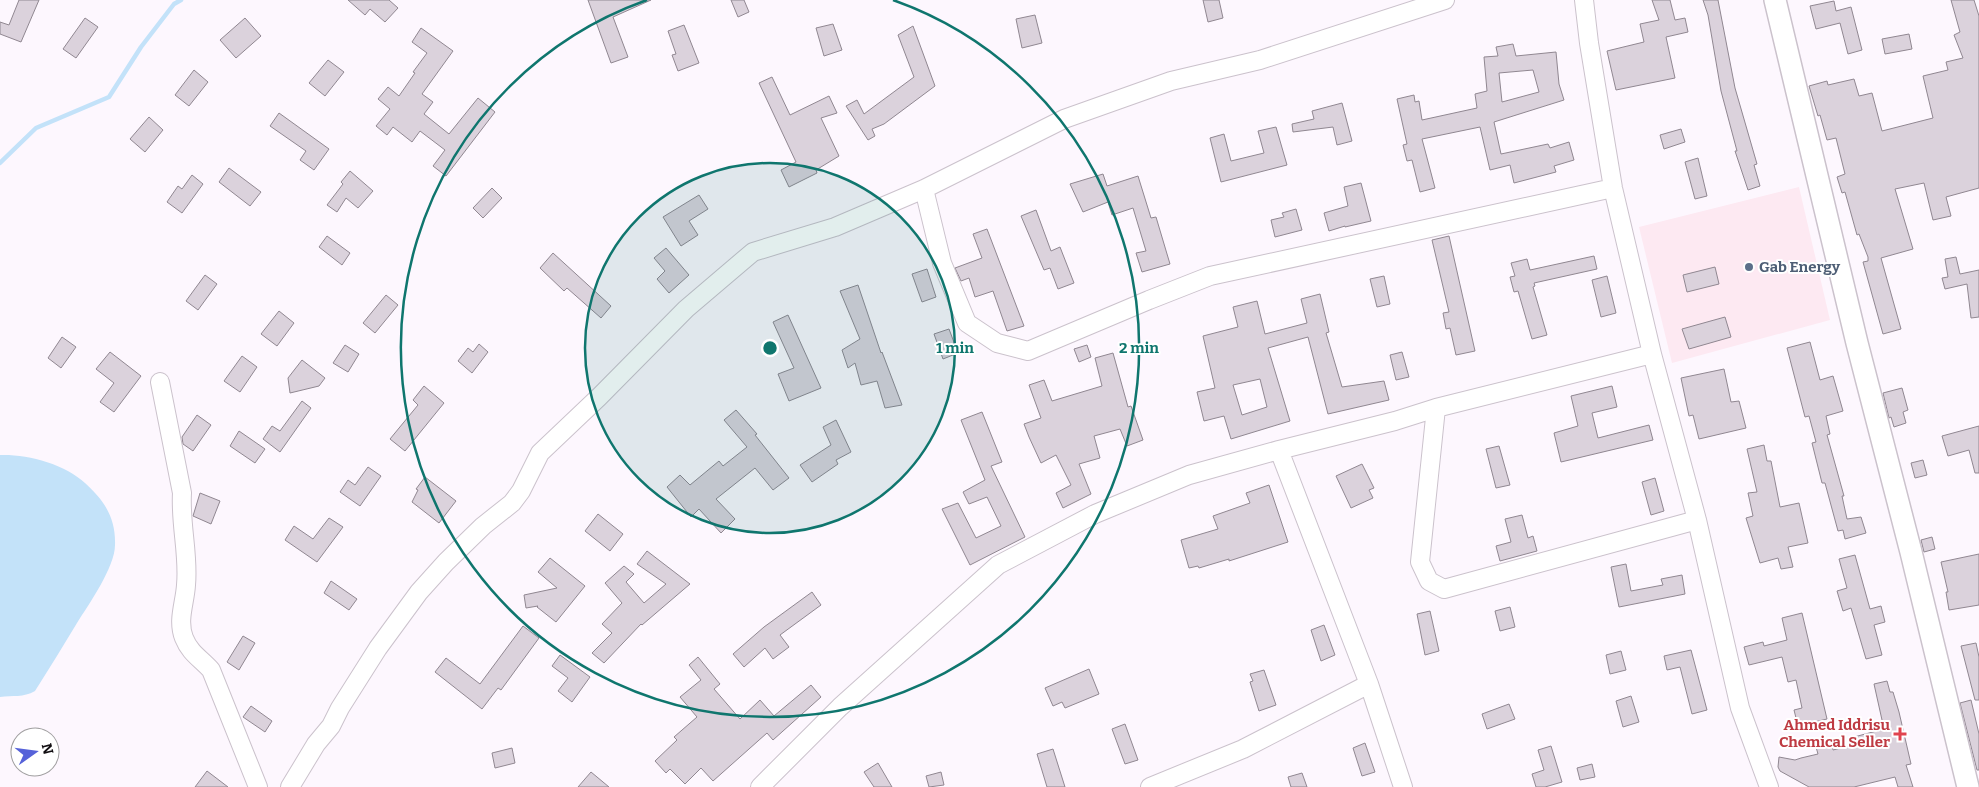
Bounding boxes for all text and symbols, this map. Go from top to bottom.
place label: Gab Energy [1759,258,1841,276]
marker: Gab Energy [1743,261,1755,273]
centre of rings [761,339,779,357]
text: 1 min [936,339,974,357]
text: 2 min [1119,339,1159,357]
place label: Ahmed Iddrisu Chemical Seller [1779,716,1891,751]
north arrow [10,727,60,777]
marker: Ahmed Iddrisu Chemical Seller [1894,728,1906,740]
text: N [38,742,57,756]

